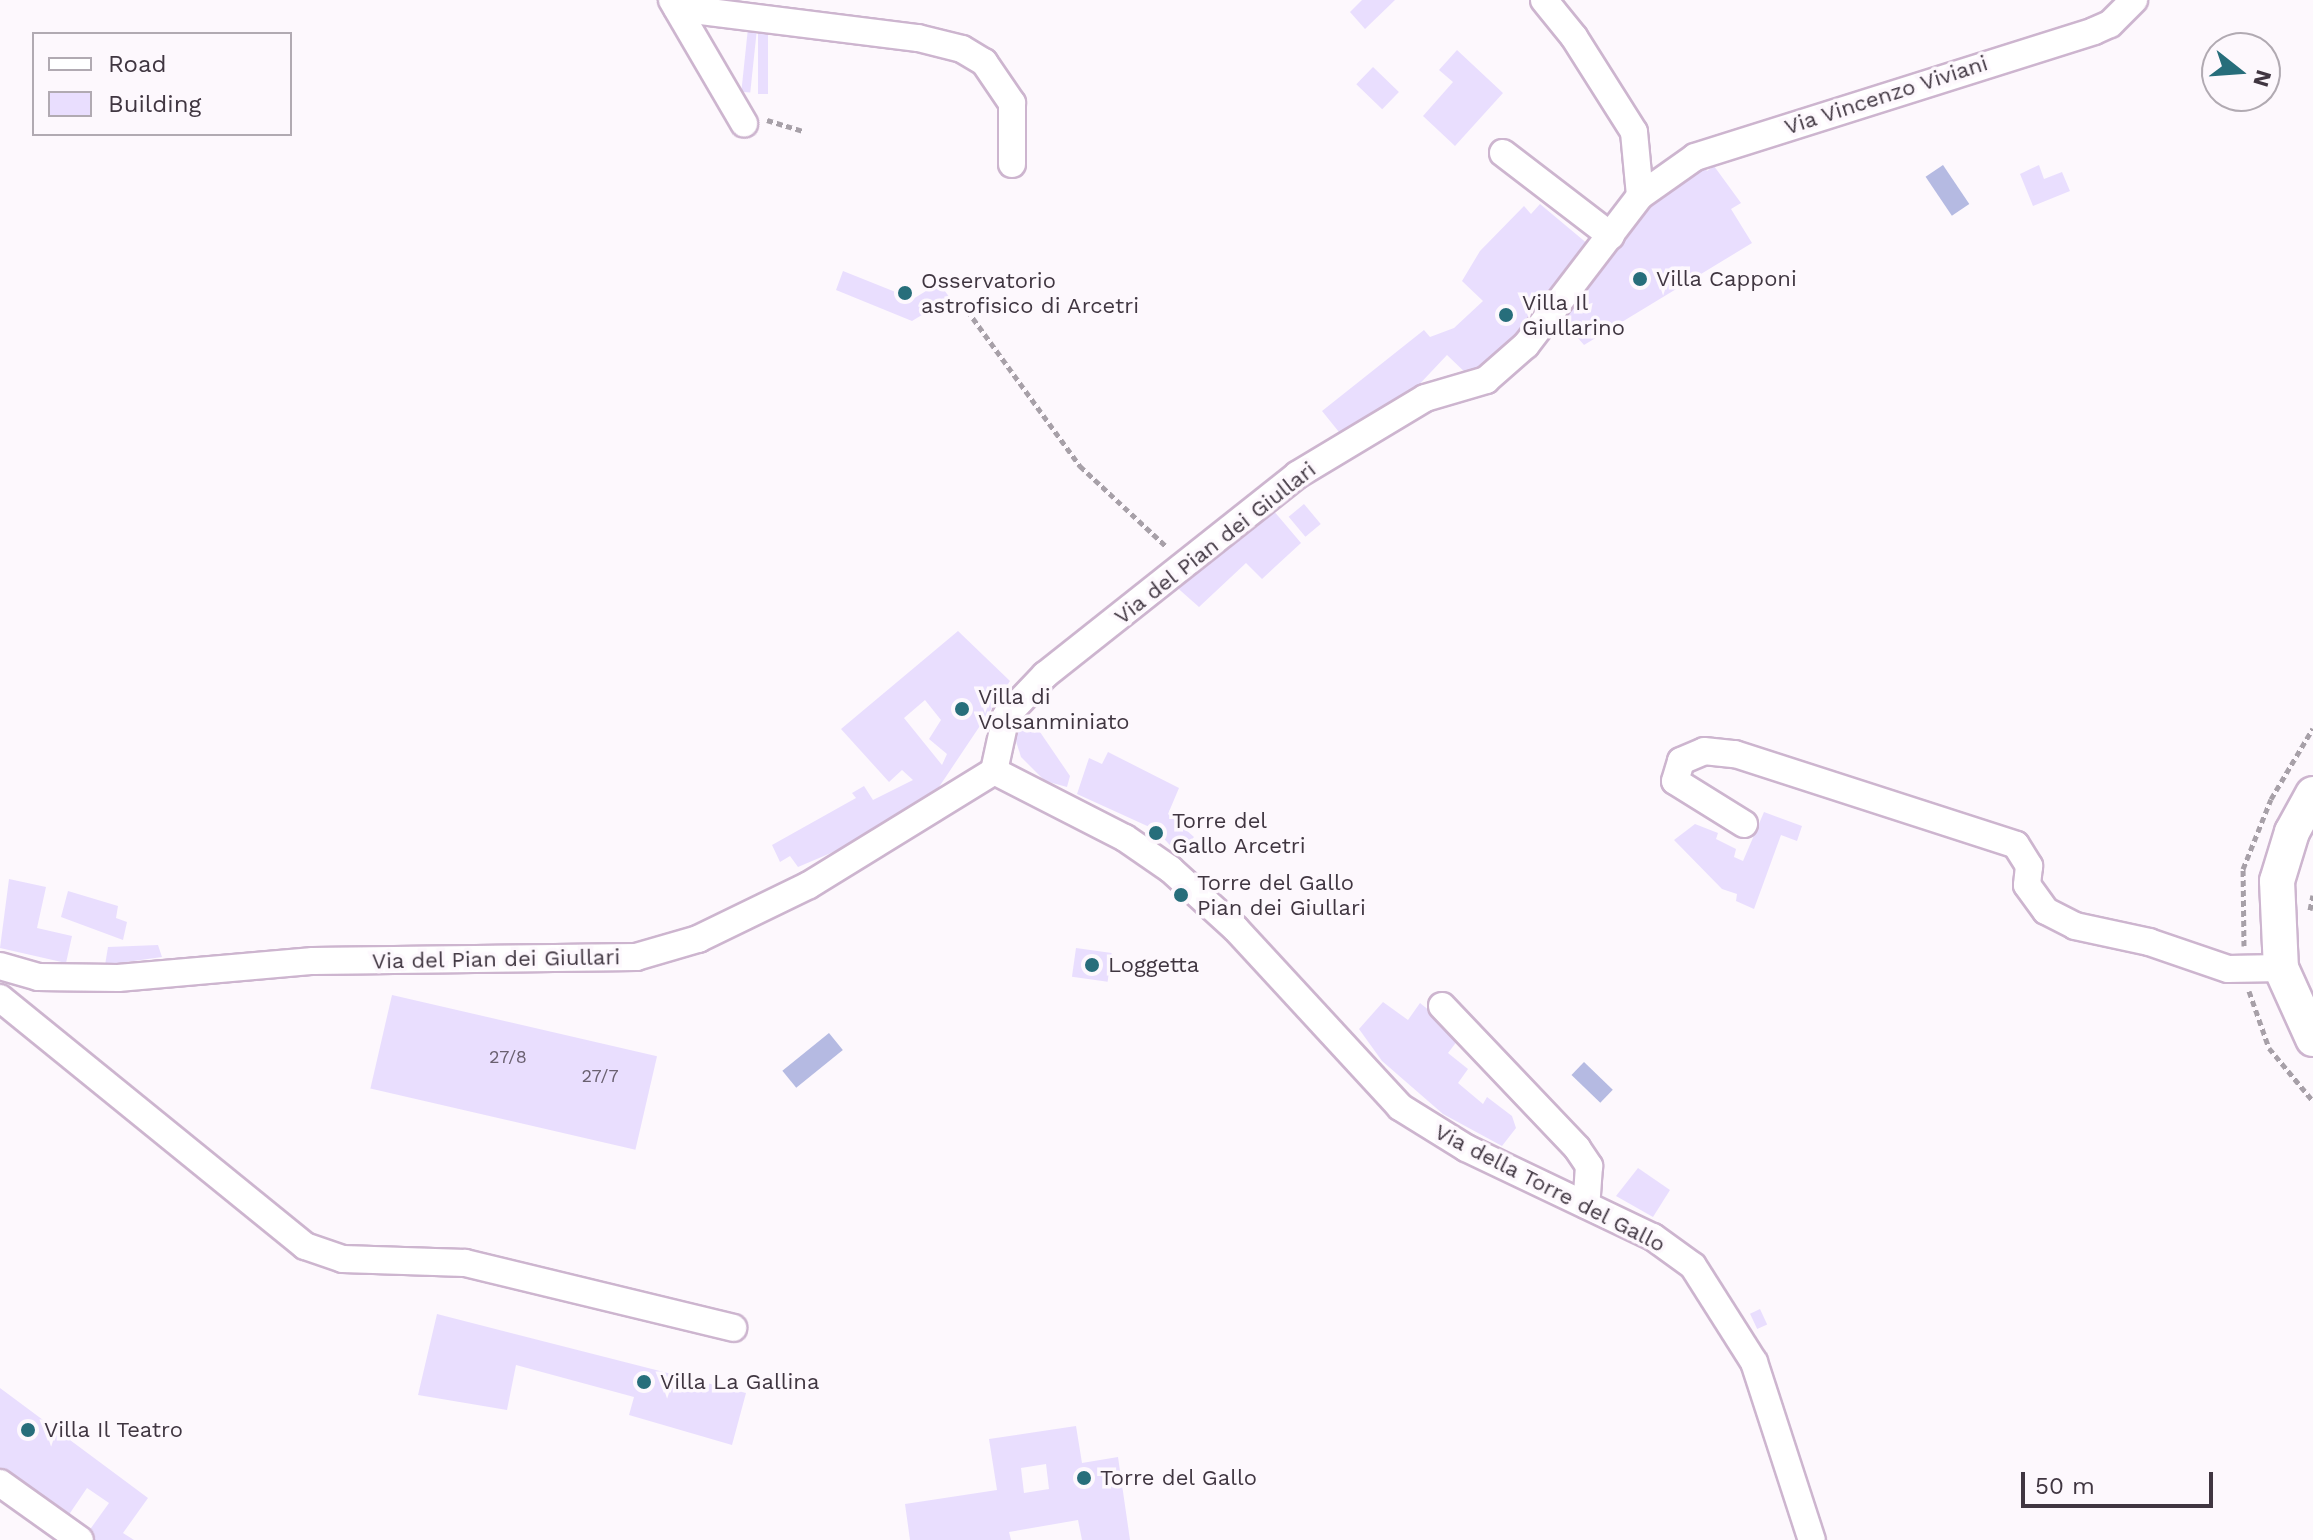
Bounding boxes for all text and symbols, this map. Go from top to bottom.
legend [32,32,292,136]
north arrow [2201,32,2281,112]
street label: Via Vincenzo Viviani [1780,49,1992,141]
text: Road [108,50,167,78]
text: N [2248,67,2277,90]
text: Building [108,90,201,118]
place label: Villa Capponi [1656,266,1797,292]
place label: Osservatorio astrofisico di Arcetri [921,267,1140,318]
marker: Villa Capponi [1631,270,1649,288]
marker: Osservatorio astrofisico di Arcetri [896,284,914,302]
place label: Villa Il Giullarino [1522,289,1625,340]
marker: Villa Il Giullarino [1497,306,1515,324]
street label: Via del Pian dei Giullari [1109,456,1321,630]
place label: Villa di Volsanminiato [978,683,1130,734]
marker: Villa di Volsanminiato [953,700,971,718]
place label: Torre del Gallo Arcetri [1172,807,1306,858]
marker: Torre del Gallo Arcetri [1147,824,1165,842]
place label: Torre del Gallo Pian dei Giullari [1197,869,1366,920]
marker: Torre del Gallo Pian dei Giullari [1172,886,1190,904]
street label: Via del Pian dei Giullari [371,944,621,974]
place label: Loggetta [1108,952,1199,978]
marker: Loggetta [1083,956,1101,974]
house number: 27/8 [489,1046,527,1068]
house number: 27/7 [581,1065,619,1087]
street label: Via della Torre del Gallo [1429,1118,1671,1258]
place label: Villa La Gallina [660,1369,820,1395]
marker: Villa La Gallina [635,1373,653,1391]
place label: Villa Il Teatro [44,1417,185,1443]
marker: Villa Il Teatro [19,1421,37,1439]
scale bar [2025,1456,2217,1506]
place label: Torre del Gallo [1100,1465,1258,1491]
marker: Torre del Gallo [1075,1469,1093,1487]
text: 50 m [2035,1472,2095,1500]

